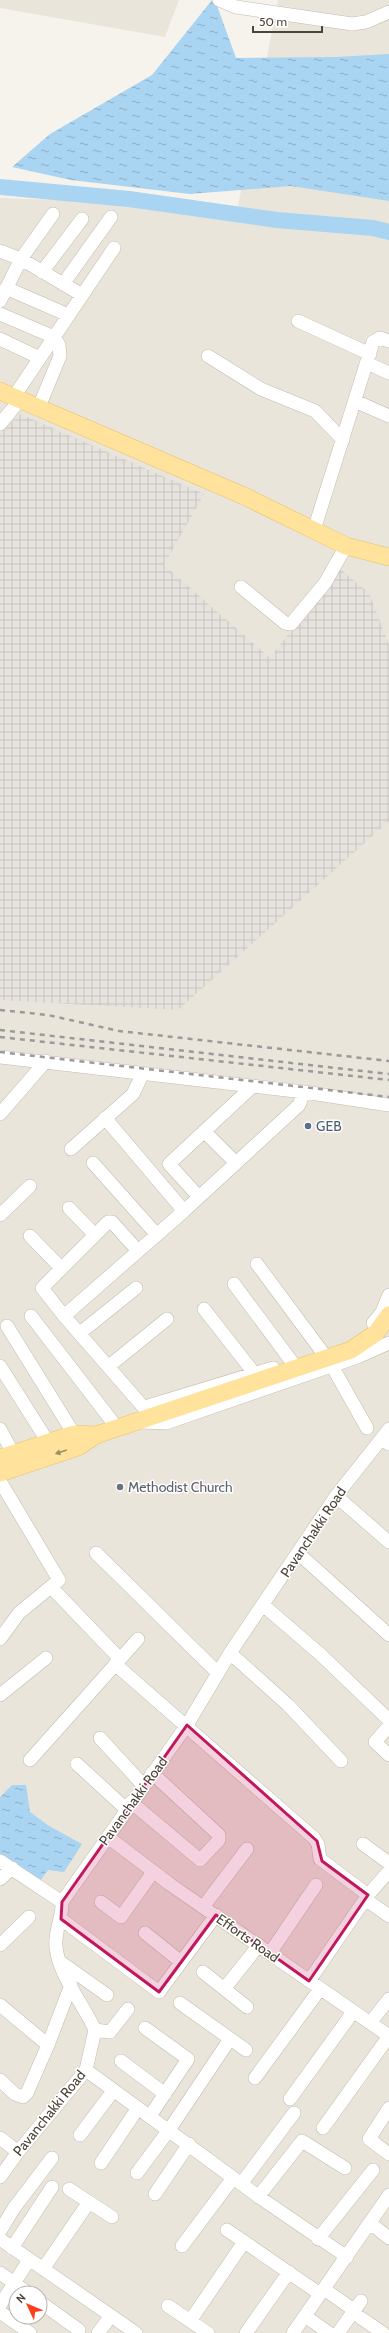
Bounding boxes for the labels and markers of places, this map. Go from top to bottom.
place label: GEB [316,1117,342,1135]
marker: GEB [303,1121,313,1131]
place label: Methodist Church [128,1478,233,1496]
marker: Methodist Church [115,1482,125,1492]

